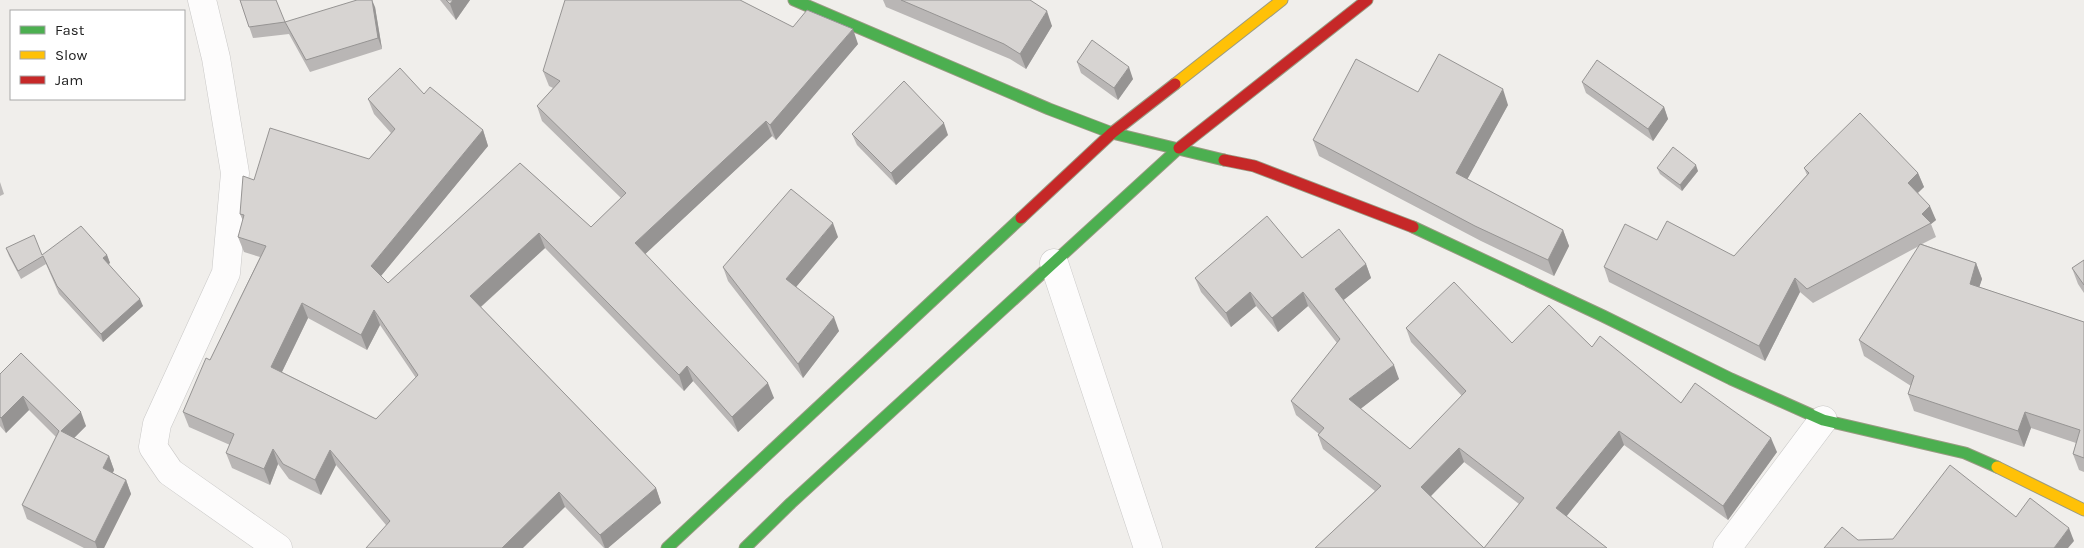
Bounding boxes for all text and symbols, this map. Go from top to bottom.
legend [10,10,185,100]
text: Fast [55,21,85,39]
text: Slow [55,46,87,64]
text: Jam [55,71,83,89]

